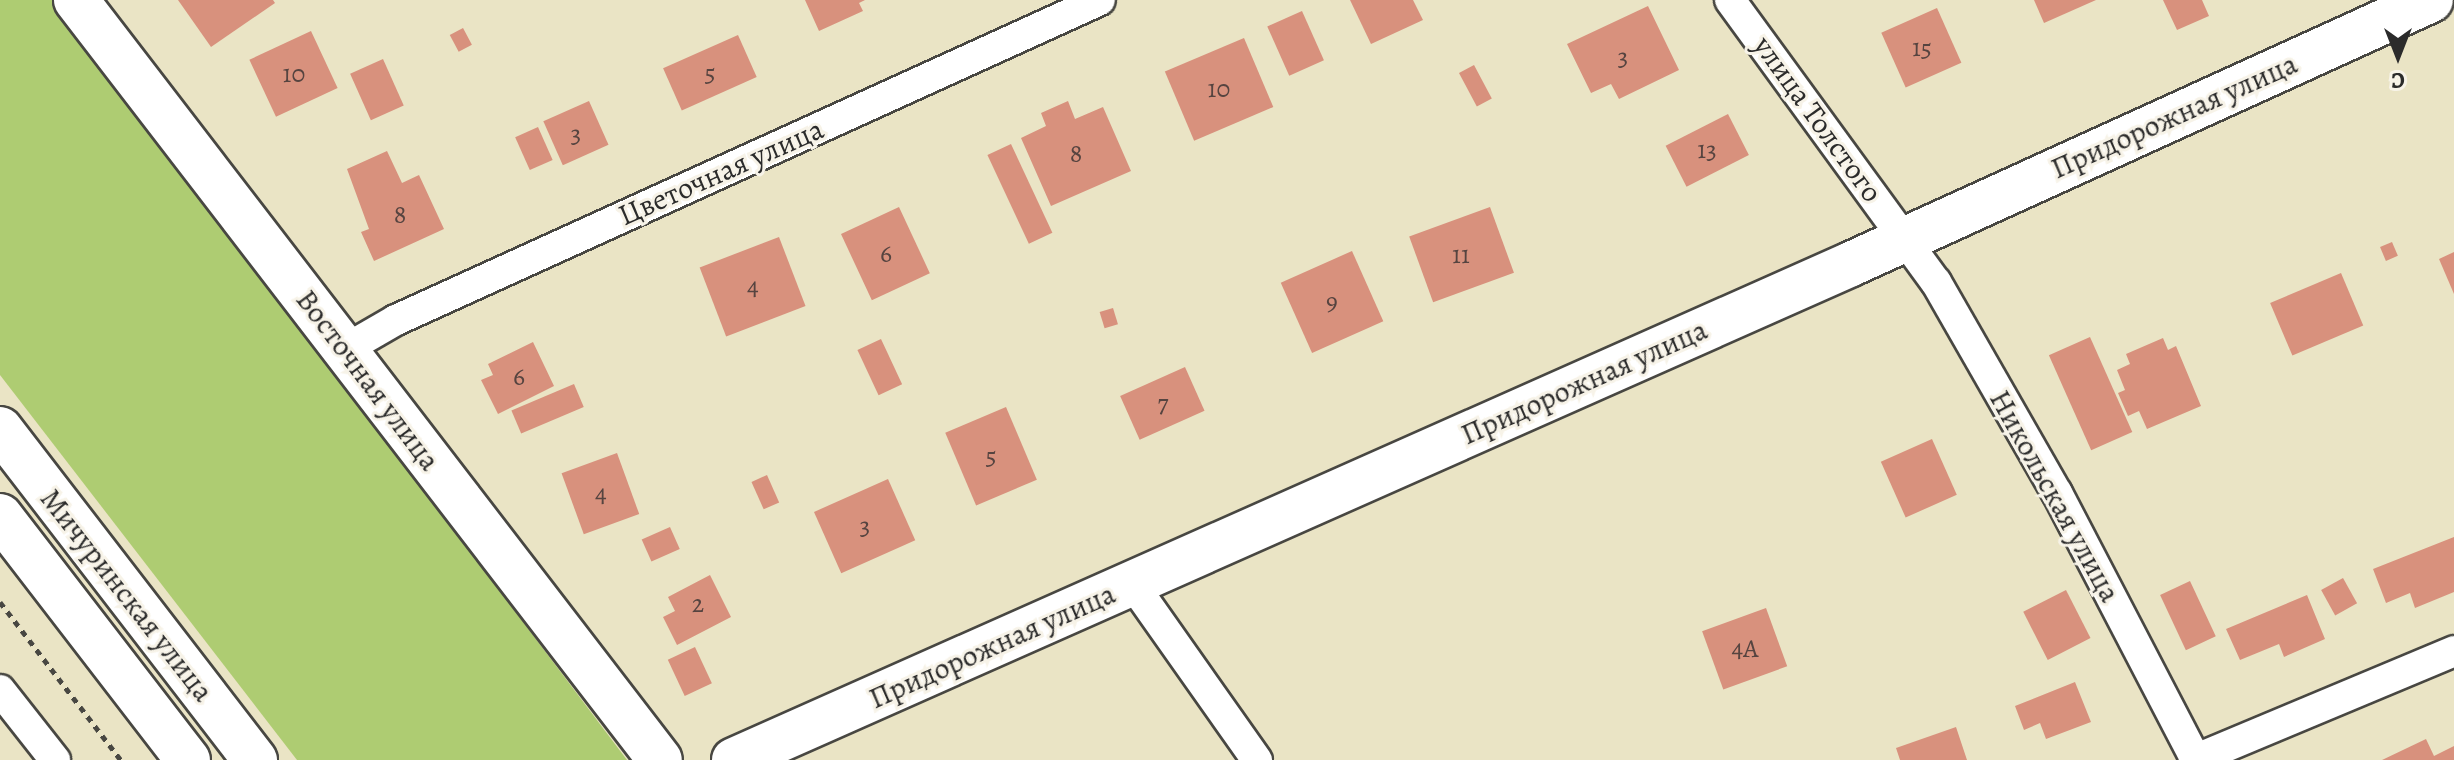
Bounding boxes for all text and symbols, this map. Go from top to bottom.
north arrow [2358,16,2438,96]
street label: улица Толстого [1746,29,1890,209]
house number: 15 [1912,32,1932,64]
house number: 3 [1618,41,1628,73]
street label: Придорожная улица [2045,46,2303,186]
house number: 5 [704,57,716,89]
house number: 10 [283,58,305,90]
text: С [2391,65,2405,95]
house number: 10 [1208,73,1230,105]
street label: Цветочная улица [613,111,829,233]
house number: 3 [571,118,581,150]
house number: 13 [1697,134,1717,166]
house number: 8 [1070,138,1082,170]
house number: 8 [394,199,406,231]
house number: 6 [880,238,892,270]
house number: 11 [1452,239,1470,271]
house number: 4 [747,271,759,303]
street label: Восточная улица [288,283,448,477]
house number: 9 [1326,286,1338,318]
street label: Придорожная улица [1455,312,1713,452]
house number: 6 [513,361,525,393]
street label: Никольская улица [1982,384,2128,608]
house number: 7 [1158,388,1168,420]
house number: 5 [985,440,997,472]
house number: 4 [595,478,607,510]
street label: Мичуринская улица [33,481,221,709]
house number: 3 [860,510,870,542]
street label: Придорожная улица [863,576,1121,716]
house number: 2 [692,588,704,620]
house number: 4А [1732,633,1758,665]

